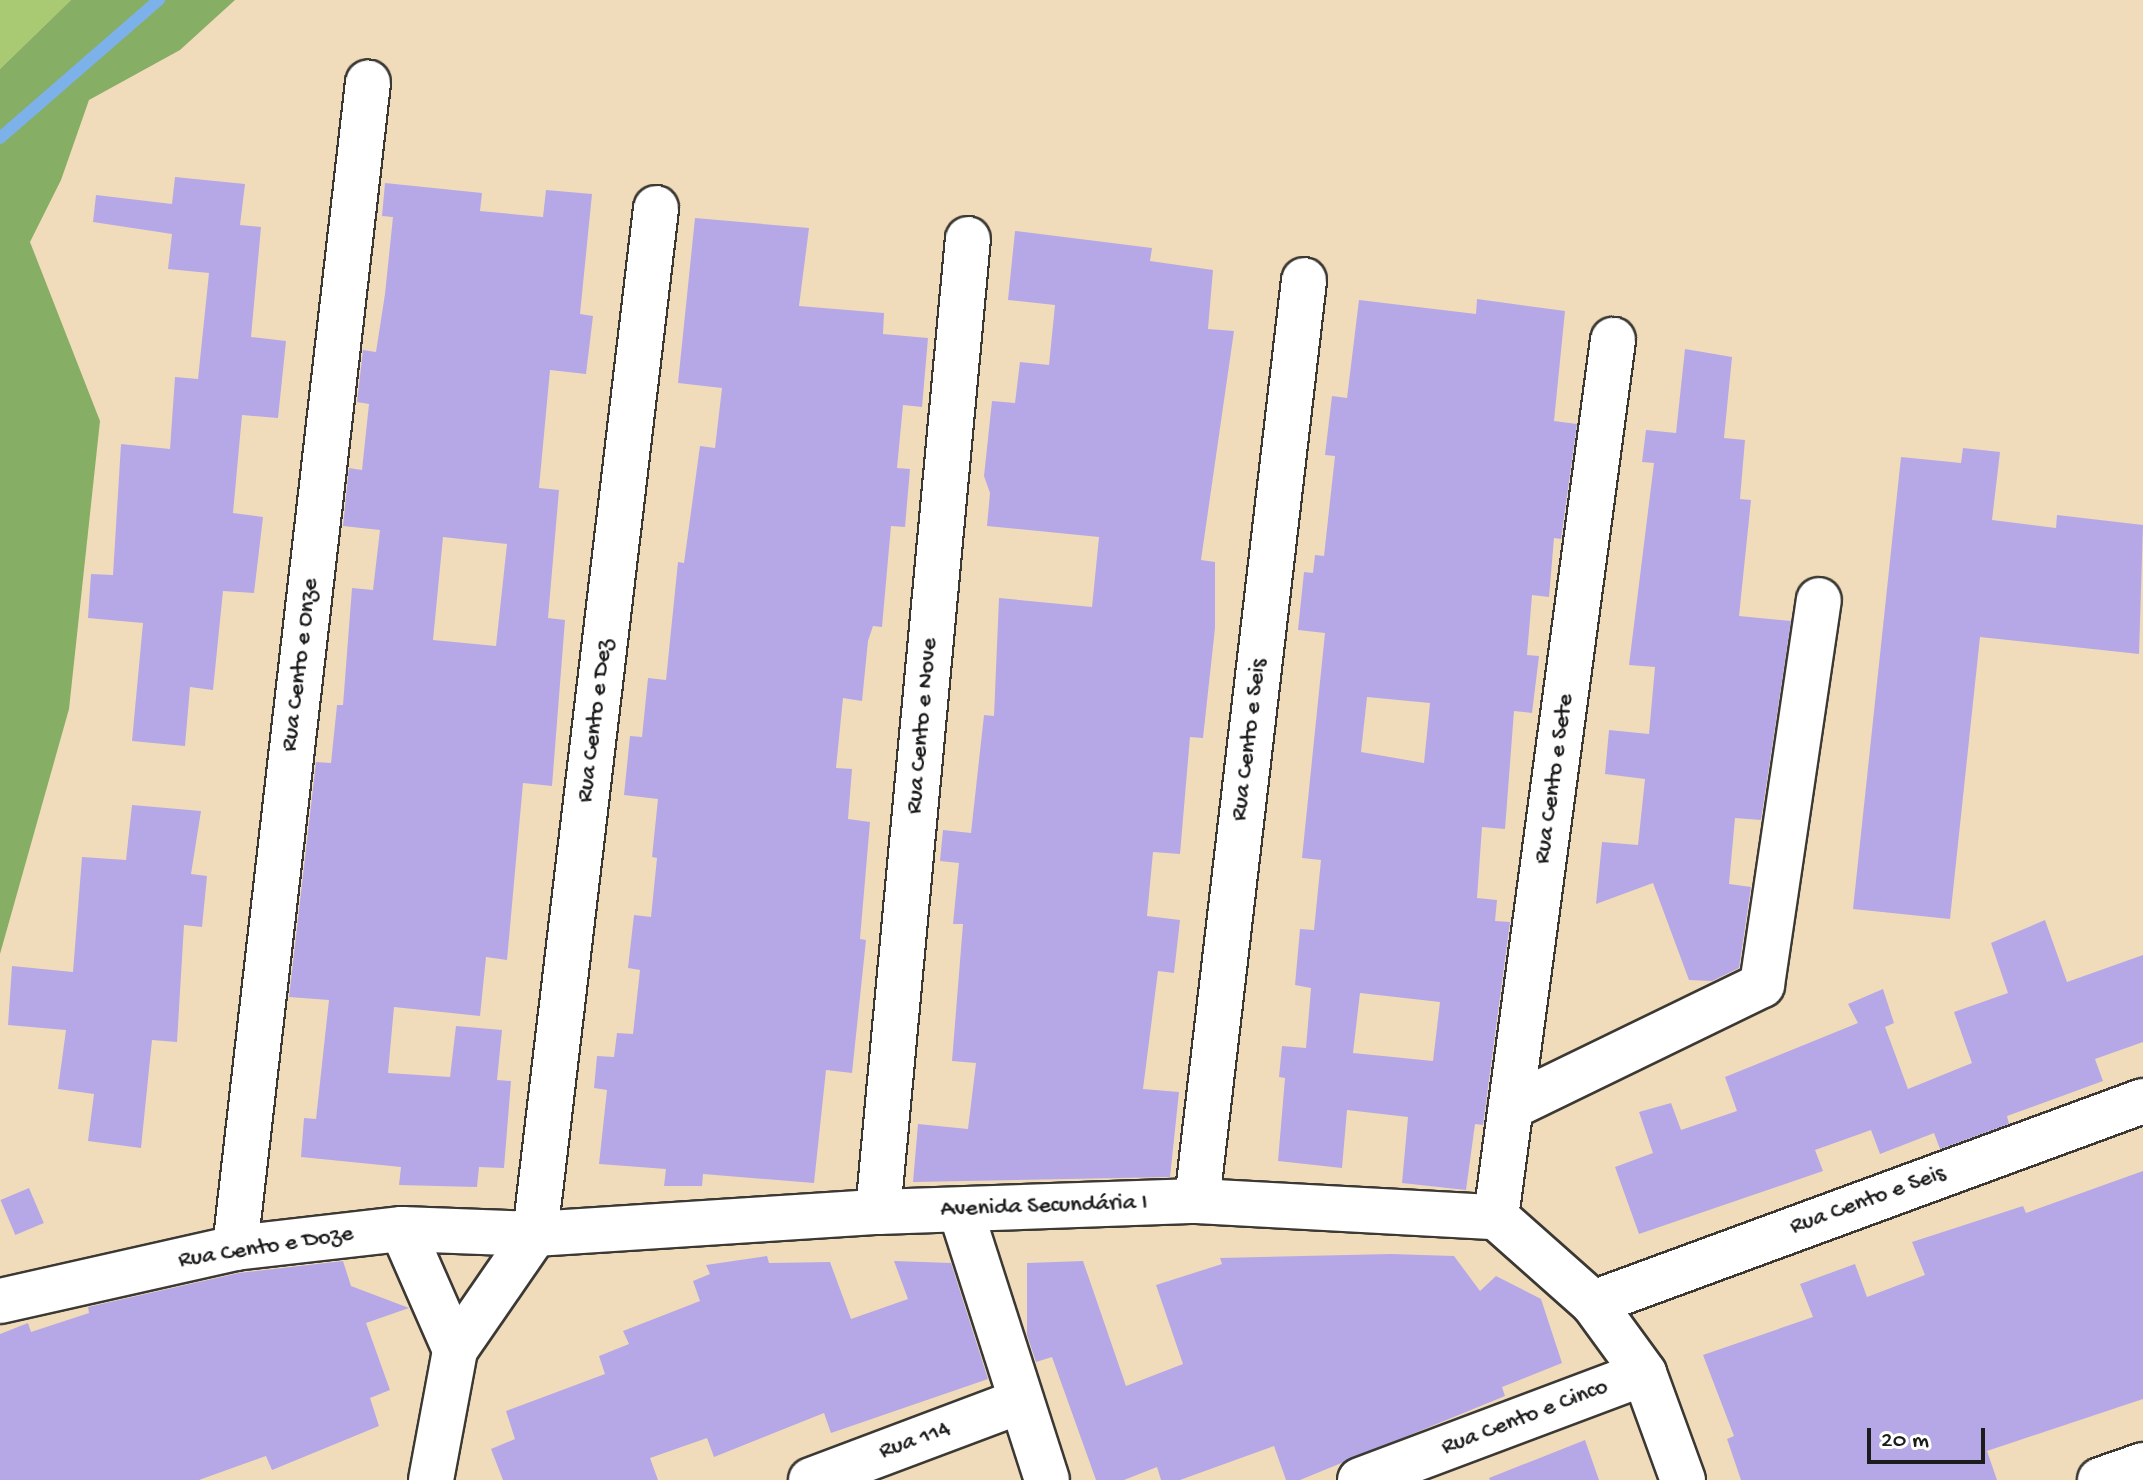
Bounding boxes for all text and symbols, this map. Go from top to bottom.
street label: Rua Cento e Onze [276,577,326,753]
street label: Rua Cento e Nove [901,637,945,815]
street label: Rua Cento e Dez [572,638,620,804]
street label: Rua Cento e Seis [1226,657,1274,823]
street label: Rua Cento e Sete [1529,692,1581,866]
street label: Rua Cento e Seis [1786,1160,1950,1242]
street label: Avenida Secundária I [940,1189,1148,1225]
street label: Rua Cento e Doze [176,1220,356,1276]
street label: Rua Cento e Cinco [1438,1373,1612,1463]
scale bar [1871,1412,1989,1462]
street label: Rua 114 [876,1415,954,1467]
text: 20 m [1881,1427,1929,1456]

